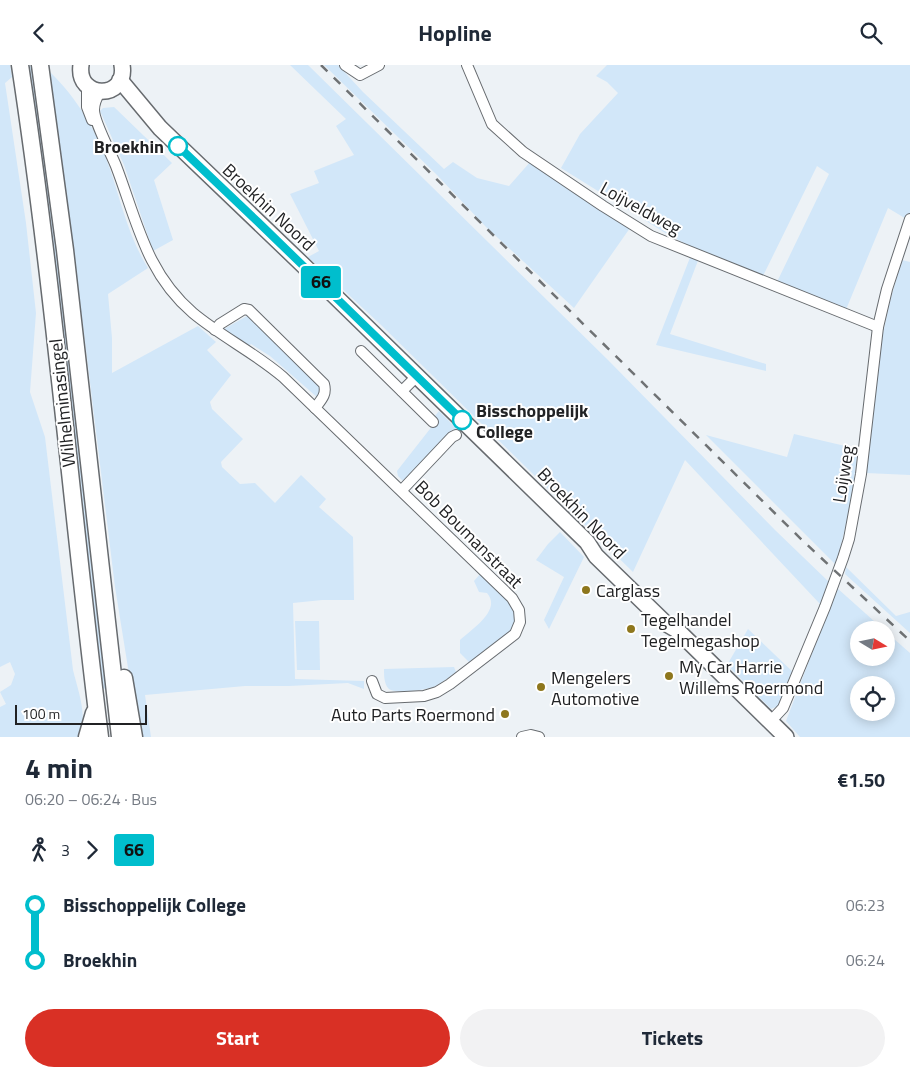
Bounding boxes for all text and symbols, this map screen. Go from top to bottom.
text: Hopline [418,16,492,50]
icon: back [25,19,53,47]
icon: search [857,19,885,47]
place label: Broekhin [94,133,164,160]
marker: Broekhin [168,136,188,156]
street label: Broekhin Noord [217,157,321,257]
street label: Loijveldweg [595,175,687,241]
line badge: 66 [298,266,344,298]
text: 66 [311,268,331,295]
street label: Wilhelminasingel [42,337,82,469]
place label: Bisschoppelijk College [476,397,589,445]
marker: Bisschoppelijk College [452,410,472,430]
street label: Loijweg [825,443,861,505]
street label: Broekhin Noord [531,461,633,565]
street label: Bob Boumanstraat [409,474,530,595]
place label: Carglass [596,577,660,604]
marker: Carglass [580,584,592,596]
place label: Tegelhandel Tegelmegashop [641,606,760,654]
north arrow [850,621,895,666]
map controls [850,621,895,721]
marker: Tegelhandel Tegelmegashop [625,623,637,635]
place label: My Car Harrie Willems Roermond [679,653,823,701]
place label: Mengelers Automotive [551,664,639,712]
marker: My Car Harrie Willems Roermond [663,670,675,682]
button: locate [850,676,895,721]
marker: Mengelers Automotive [535,681,547,693]
place label: Auto Parts Roermond [331,701,495,728]
scale bar [15,702,148,725]
text: 100 m [22,703,60,724]
marker: Auto Parts Roermond [499,708,511,720]
text: 4 min [25,746,93,789]
text: €1.50 [838,765,885,794]
text: 06:20 – 06:24 · Bus [25,787,157,811]
icon: walk [25,836,53,864]
icon: forward [78,836,106,864]
text: 66 [124,836,144,863]
text: 3 [61,838,70,862]
text: Bisschoppelijk College [63,890,246,919]
text: 06:23 [846,893,885,917]
text: Broekhin [63,945,137,974]
text: 06:24 [846,948,885,972]
button: Start [25,1009,450,1067]
button: Tickets [460,1009,885,1067]

